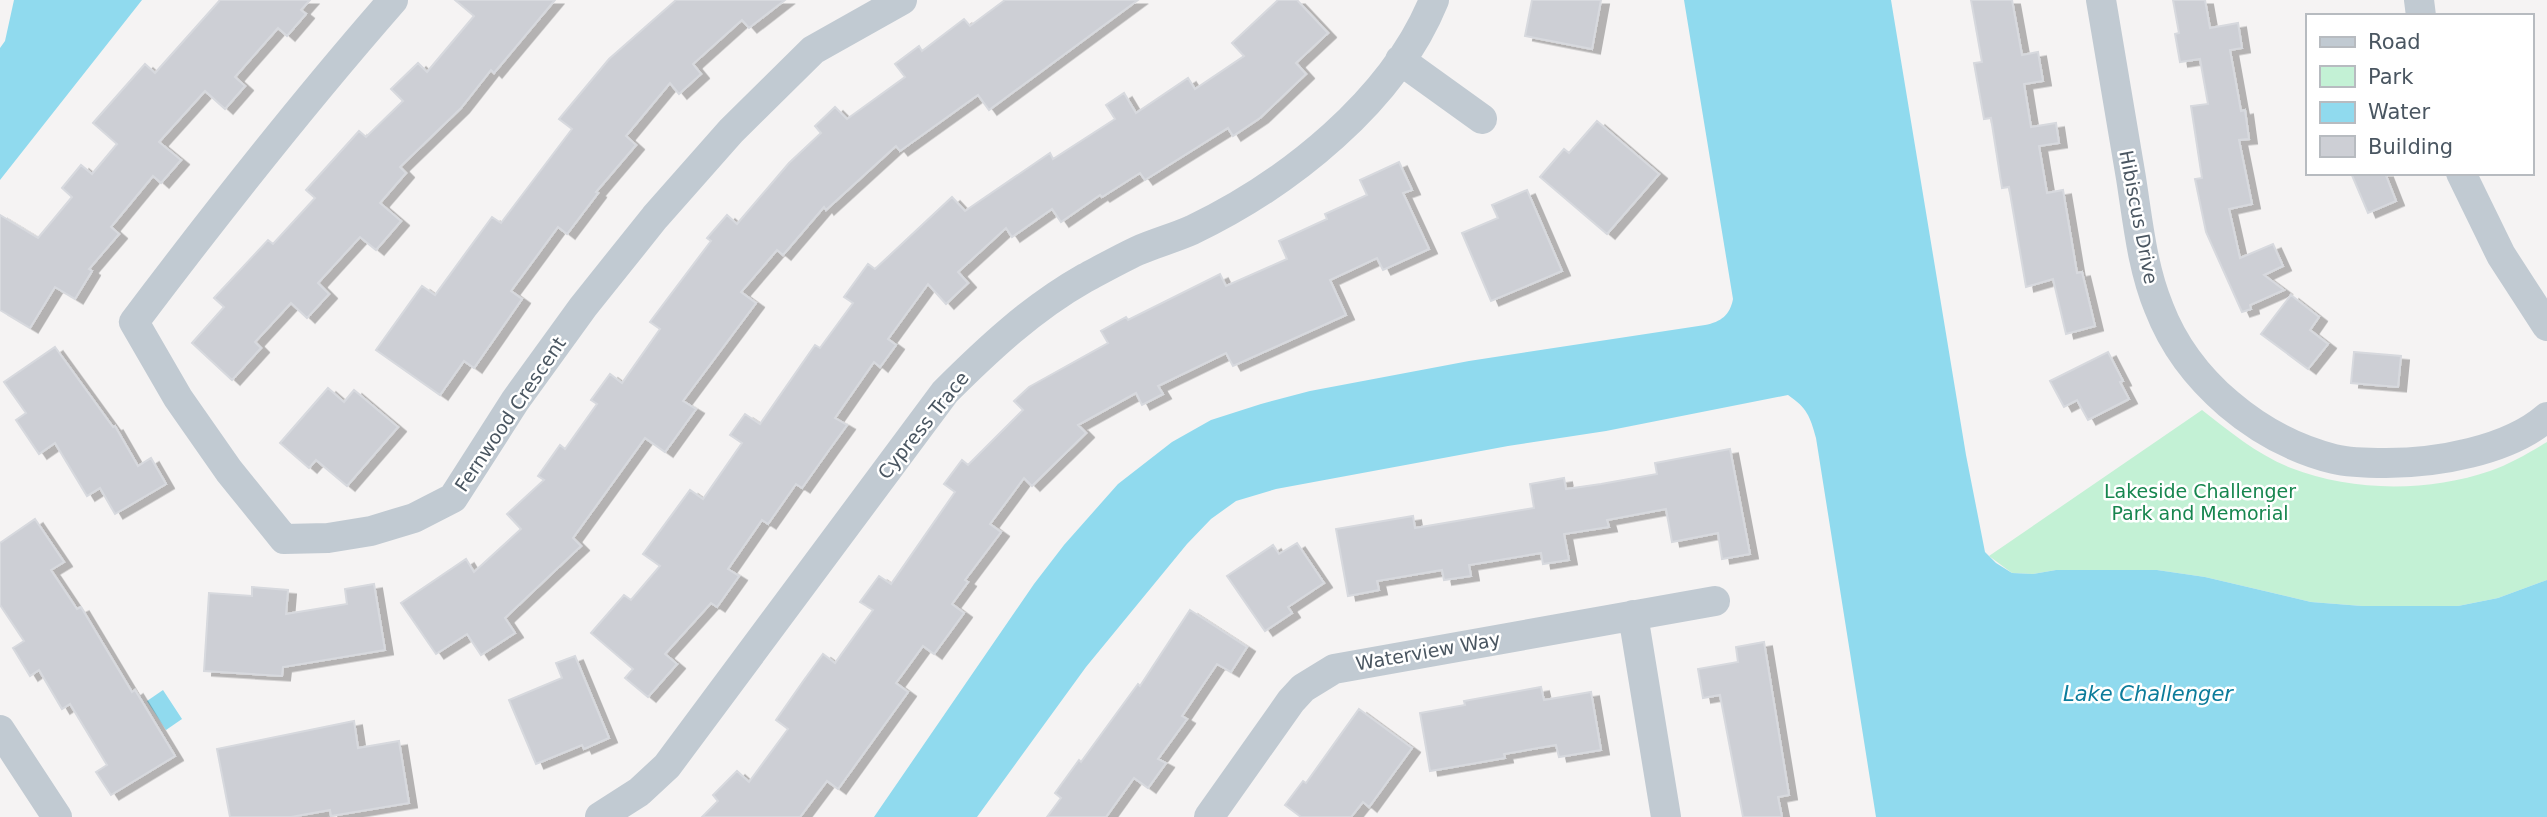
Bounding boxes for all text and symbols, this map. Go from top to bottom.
legend [2306,14,2533,175]
text: Road [2368,30,2421,54]
text: Park [2368,65,2414,89]
text: Water [2368,100,2430,124]
text: Building [2368,135,2453,159]
street label: Hibiscus Drive [2115,148,2163,286]
street label: Fernwood Crescent [450,332,570,496]
street label: Cypress Trace [873,367,973,483]
park label: Lakeside Challenger Park and Memorial [2104,480,2296,524]
street label: Waterview Way [1354,627,1502,675]
water label: Lake Challenger [2063,682,2234,706]

